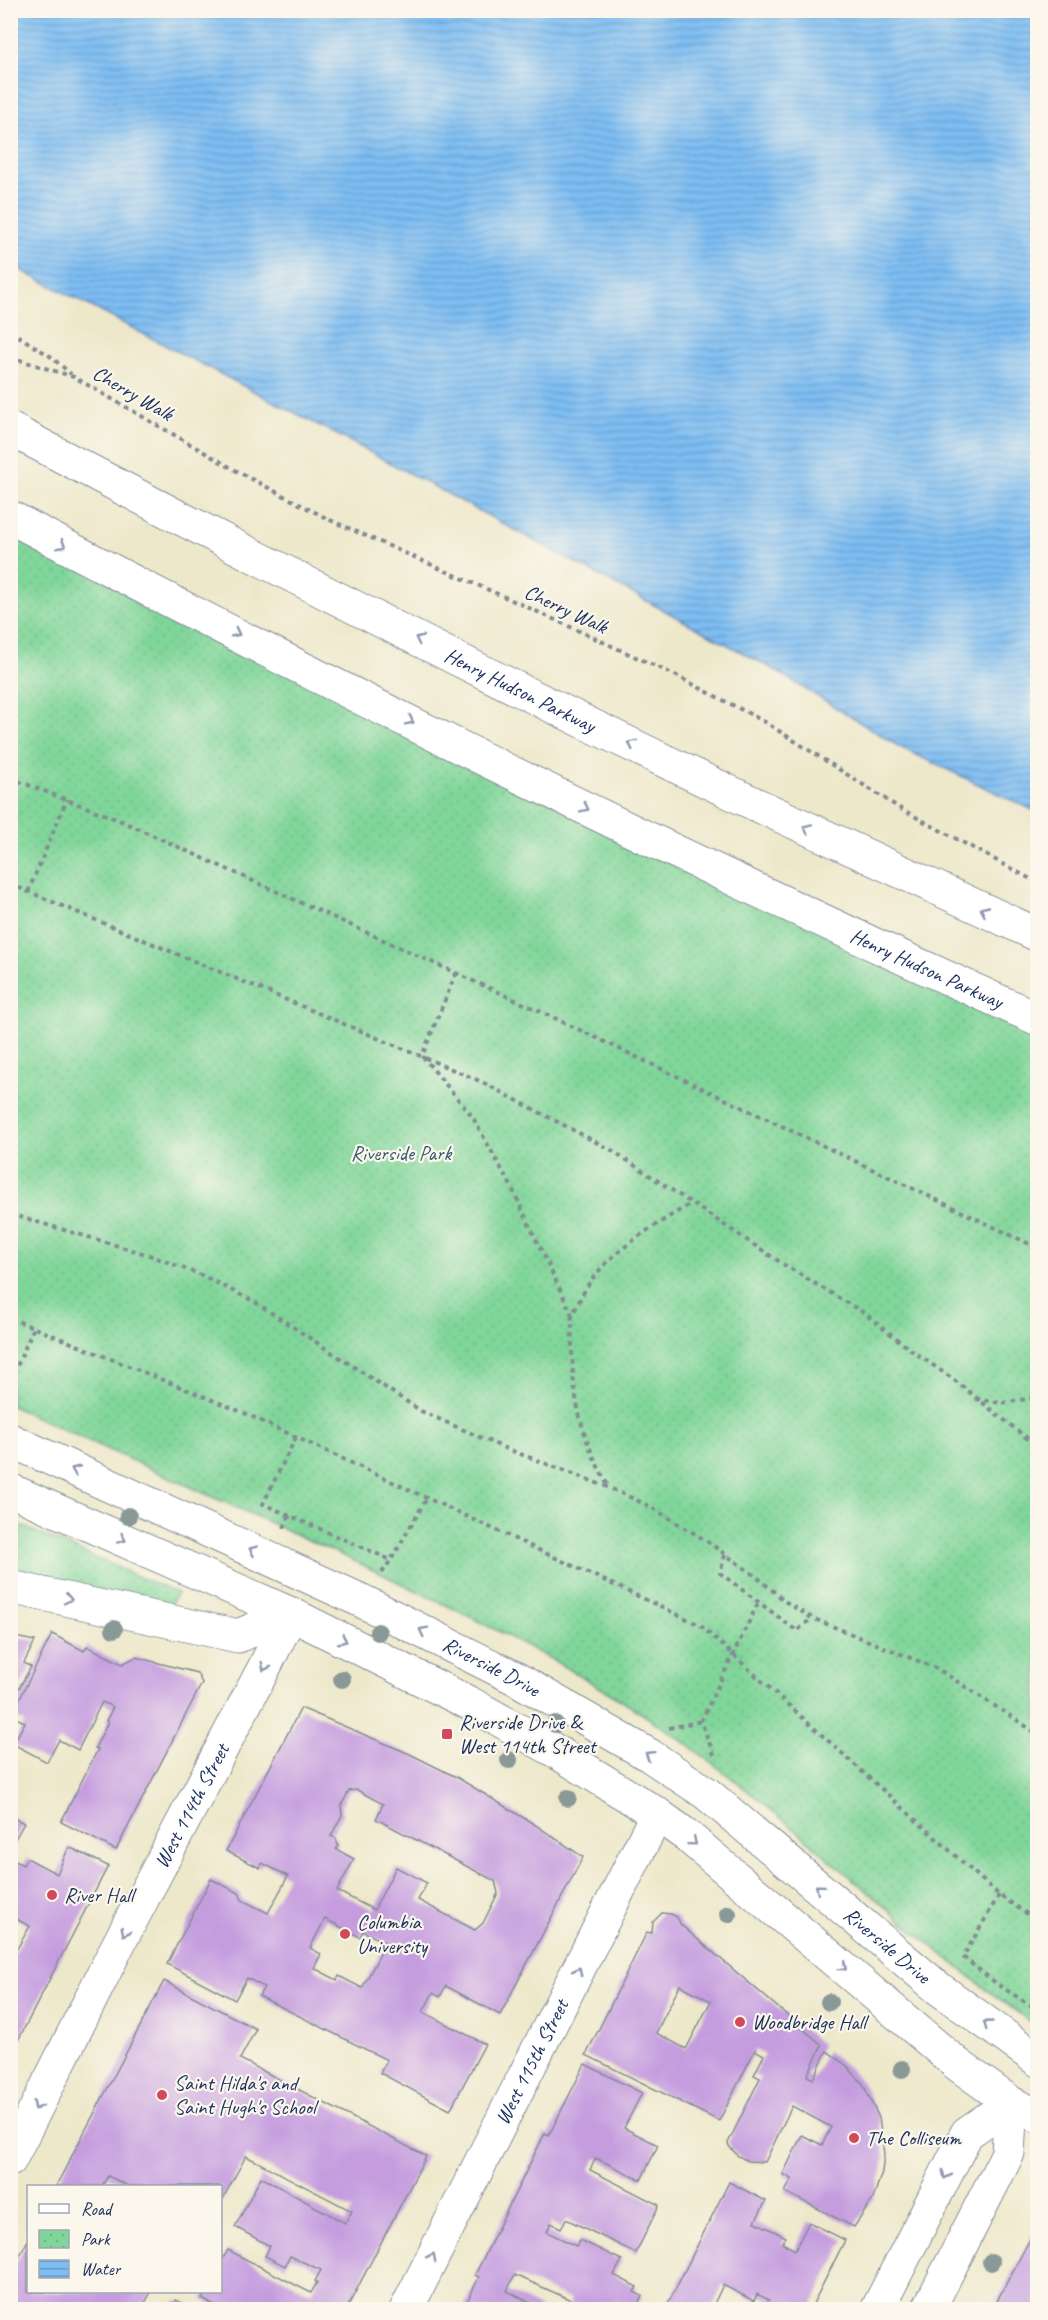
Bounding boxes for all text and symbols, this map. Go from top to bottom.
street label: Cherry Walk [88,360,179,427]
one-way arrow [56,537,67,549]
street label: Cherry Walk [520,578,613,640]
one-way arrow [229,626,240,638]
one-way arrow [415,634,426,646]
street label: Henry Hudson Parkway [440,642,601,739]
one-way arrow [403,714,414,725]
one-way arrow [627,739,638,751]
one-way arrow [578,800,589,812]
one-way arrow [803,824,814,836]
one-way arrow [980,905,991,917]
street label: Henry Hudson Parkway [846,922,1009,1015]
park label: Riverside Park [351,1140,453,1166]
one-way arrow [71,1465,82,1477]
one-way arrow [115,1532,126,1544]
one-way arrow [248,1545,259,1557]
one-way arrow [62,1592,72,1605]
one-way arrow [418,1627,429,1639]
street label: Riverside Drive [439,1631,545,1703]
one-way arrow [336,1633,347,1644]
one-way arrow [260,1660,272,1671]
place label: Riverside Drive & West 114th Street [459,1709,598,1759]
marker: Riverside Drive & West 114th Street [440,1727,454,1741]
street label: West 114th Street [148,1737,236,1872]
one-way arrow [645,1750,655,1762]
one-way arrow [687,1834,698,1845]
place label: River Hall [64,1882,137,1908]
one-way arrow [815,1884,826,1895]
marker: River Hall [45,1888,59,1902]
street label: Riverside Drive [838,1901,937,1990]
place label: Columbia University [357,1909,429,1959]
one-way arrow [120,1926,132,1937]
marker: Columbia University [338,1927,352,1941]
one-way arrow [836,1959,847,1970]
one-way arrow [570,1967,582,1978]
street label: West 115th Street [489,1993,575,2129]
place label: Woodbridge Hall [752,2009,869,2035]
marker: Woodbridge Hall [733,2015,747,2029]
one-way arrow [982,2020,993,2031]
place label: Saint Hilda's and Saint Hugh's School [174,2070,319,2120]
marker: Saint Hilda's and Saint Hugh's School [155,2088,169,2102]
one-way arrow [33,2100,45,2111]
place label: The Colliseum [866,2125,962,2151]
marker: The Colliseum [847,2131,861,2145]
one-way arrow [941,2168,953,2179]
legend [27,2185,222,2293]
text: Road [81,2198,114,2220]
text: Park [81,2228,111,2250]
one-way arrow [425,2253,436,2264]
text: Water [81,2258,122,2280]

